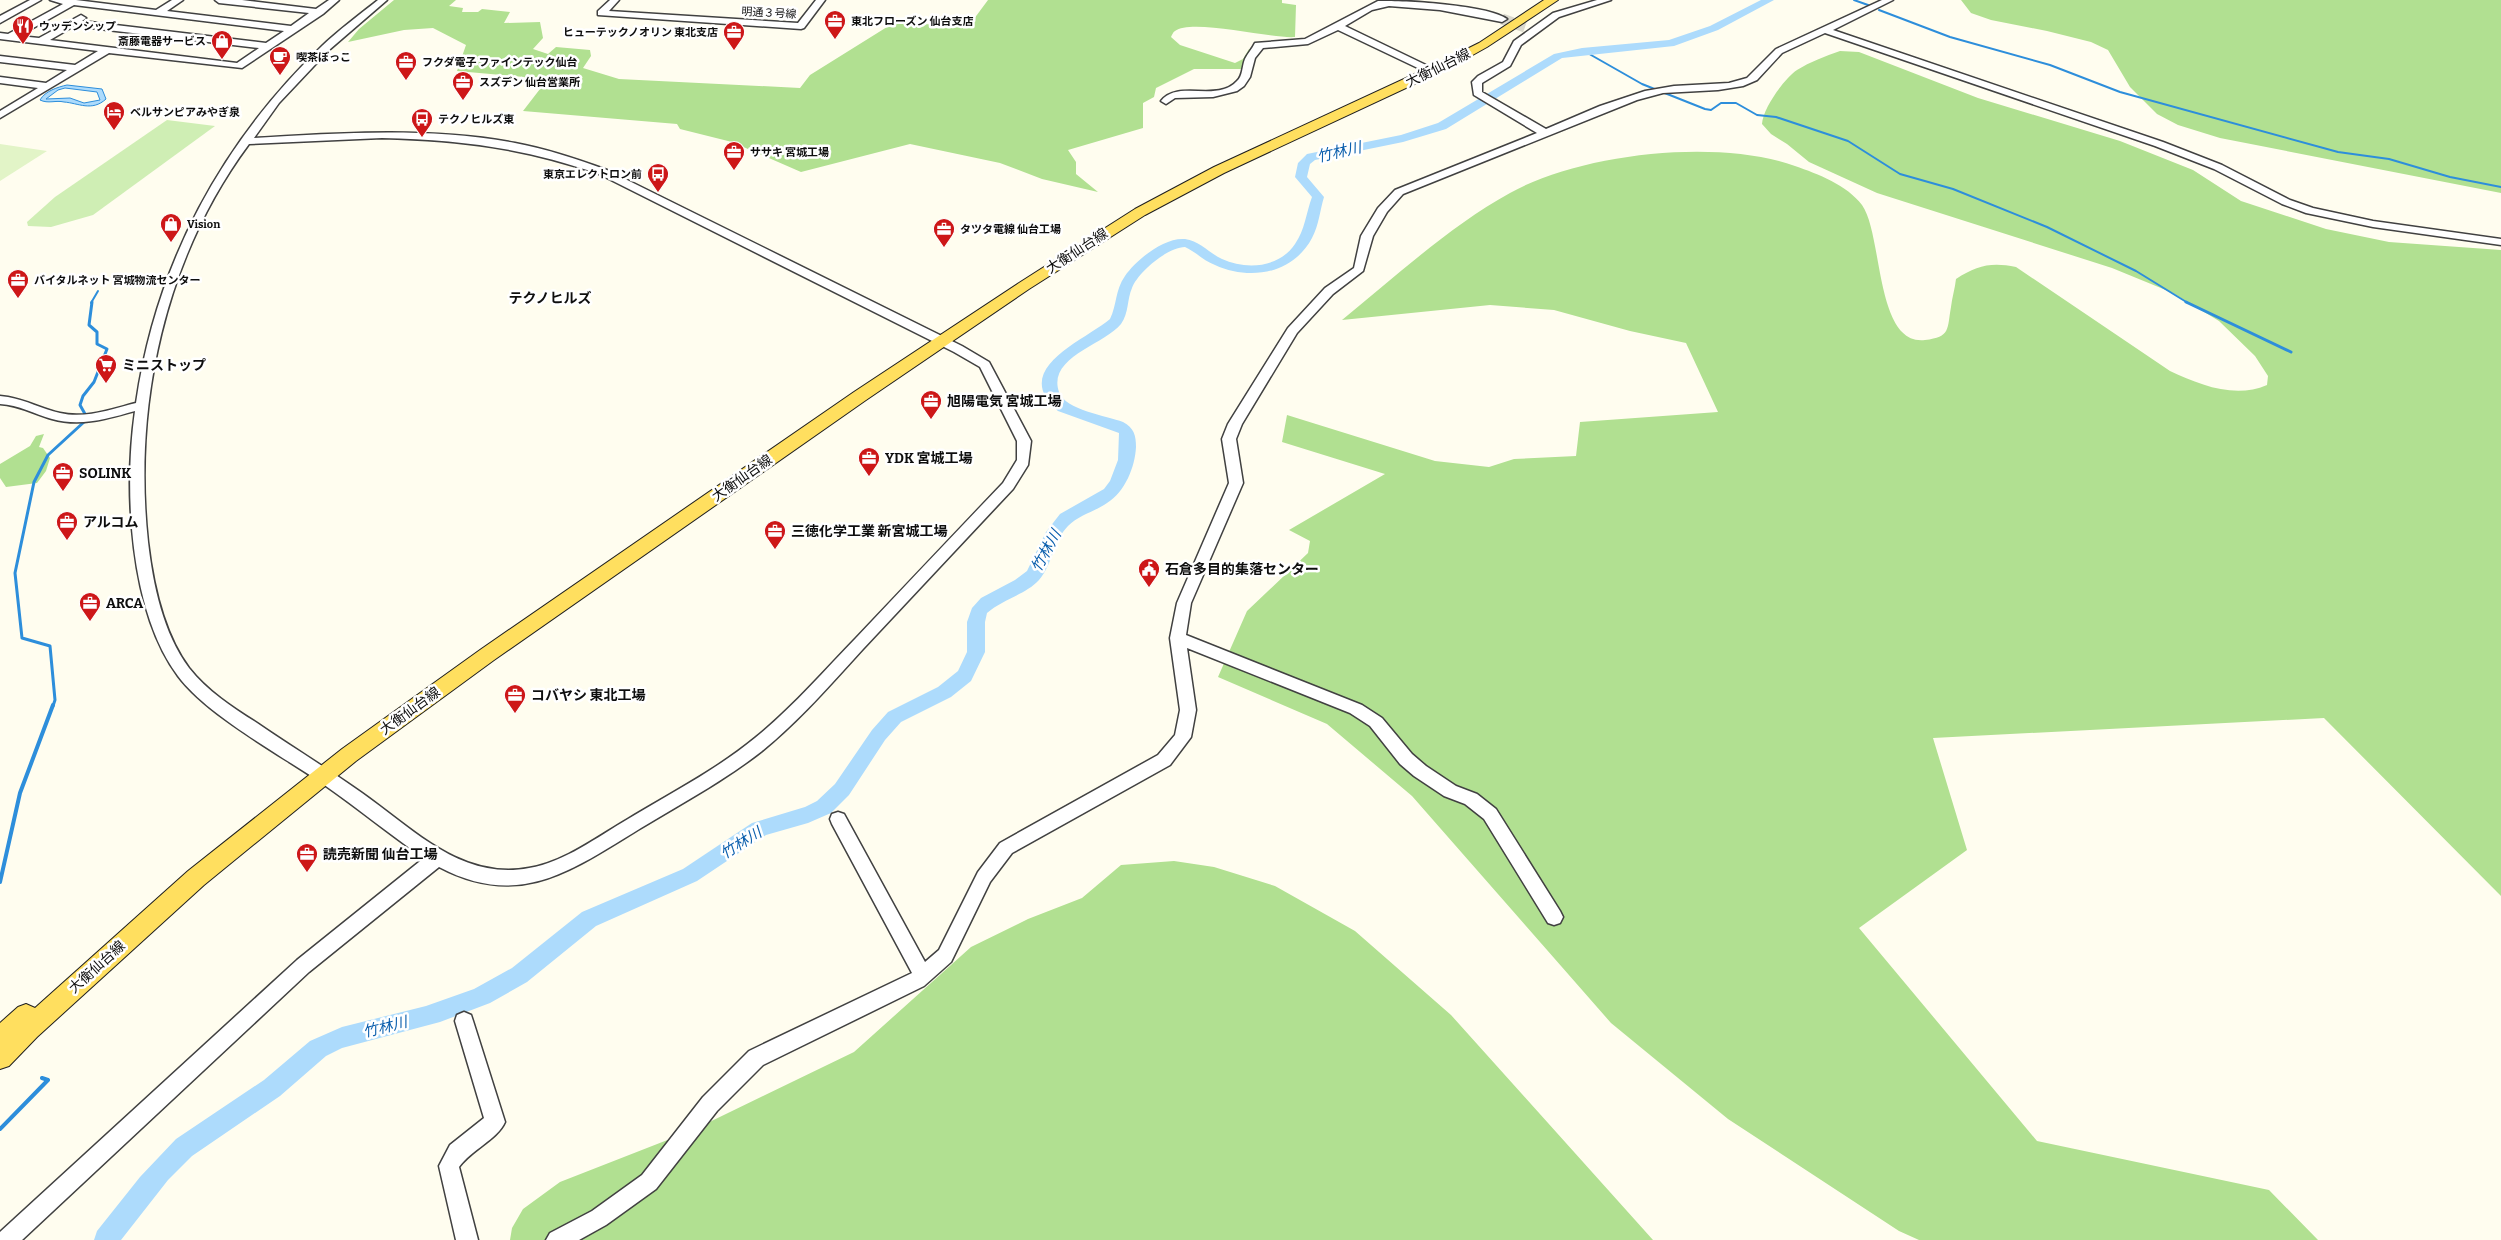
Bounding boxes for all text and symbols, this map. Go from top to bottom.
street label: 明通３号線 [741,5,797,21]
office icon: 東北フローズン 仙台支店 [823,9,847,40]
restaurant icon: ウッデンシップ [11,14,35,45]
place label: 東北フローズン 仙台支店 [851,15,973,28]
place label: ウッデンシップ [39,20,116,33]
office icon: ヒューテックノオリン 東北支店 [722,20,746,51]
place label: ヒューテックノオリン 東北支店 [563,26,718,39]
shop icon: 斎藤電器サービス [210,29,234,60]
place label: 斎藤電器サービス [118,35,206,48]
cafe icon: 喫茶ぼっこ [268,45,292,76]
street label: 大衡仙台線 [1403,45,1473,91]
office icon: フクダ電子 ファインテック仙台 [394,50,418,81]
place label: 喫茶ぼっこ [296,51,351,64]
place label: フクダ電子 ファインテック仙台 [422,56,578,69]
office icon: スズデン 仙台営業所 [451,70,475,101]
place label: スズデン 仙台営業所 [479,76,580,89]
hotel icon: ベルサンピアみやぎ泉 [102,100,126,131]
place label: ベルサンピアみやぎ泉 [130,106,240,119]
bus stop icon: テクノヒルズ東 [410,107,434,138]
place label: テクノヒルズ東 [438,113,514,126]
water label: 竹林川 [1315,138,1365,166]
office icon: ササキ 宮城工場 [722,140,746,171]
place label: ササキ 宮城工場 [750,146,829,159]
bus stop icon: 東京エレクトロン前 [646,162,670,193]
place label: 東京エレクトロン前 [543,168,642,181]
shop icon: Vision [159,212,183,243]
office icon: タツタ電線 仙台工場 [932,217,956,248]
place label: Vision [187,218,220,231]
place label: タツタ電線 仙台工場 [960,223,1061,236]
street label: 大衡仙台線 [1043,225,1111,277]
office icon: バイタルネット 宮城物流センター [6,268,30,299]
place label: バイタルネット 宮城物流センター [34,274,201,287]
district label: テクノヒルズ [508,290,592,307]
supermarket icon: ミニストップ [94,353,118,384]
place label: ミニストップ [122,357,206,374]
office icon: 旭陽電気 宮城工場 [919,389,943,420]
place label: 旭陽電気 宮城工場 [947,393,1062,410]
office icon: YDK 宮城工場 [857,446,881,477]
place label: YDK 宮城工場 [885,450,972,467]
street label: 大衡仙台線 [708,451,776,505]
office icon: SOLINK [51,461,75,492]
place label: SOLINK [79,465,131,482]
office icon: アルコム [55,510,79,541]
place label: アルコム [83,514,139,531]
office icon: 三徳化学工業 新宮城工場 [763,519,787,550]
place label: 三徳化学工業 新宮城工場 [791,523,948,540]
water label: 竹林川 [1027,525,1066,575]
public building icon: 石倉多目的集落センター [1137,557,1161,588]
place label: 石倉多目的集落センター [1165,561,1319,578]
office icon: ARCA [78,591,102,622]
place label: ARCA [106,595,143,612]
office icon: コバヤシ 東北工場 [503,683,527,714]
street label: 大衡仙台線 [377,684,443,738]
place label: コバヤシ 東北工場 [531,687,646,704]
water label: 竹林川 [717,822,767,863]
office icon: 読売新聞 仙台工場 [295,842,319,873]
place label: 読売新聞 仙台工場 [323,846,438,863]
street label: 大衡仙台線 [65,937,129,997]
water label: 竹林川 [361,1012,411,1041]

